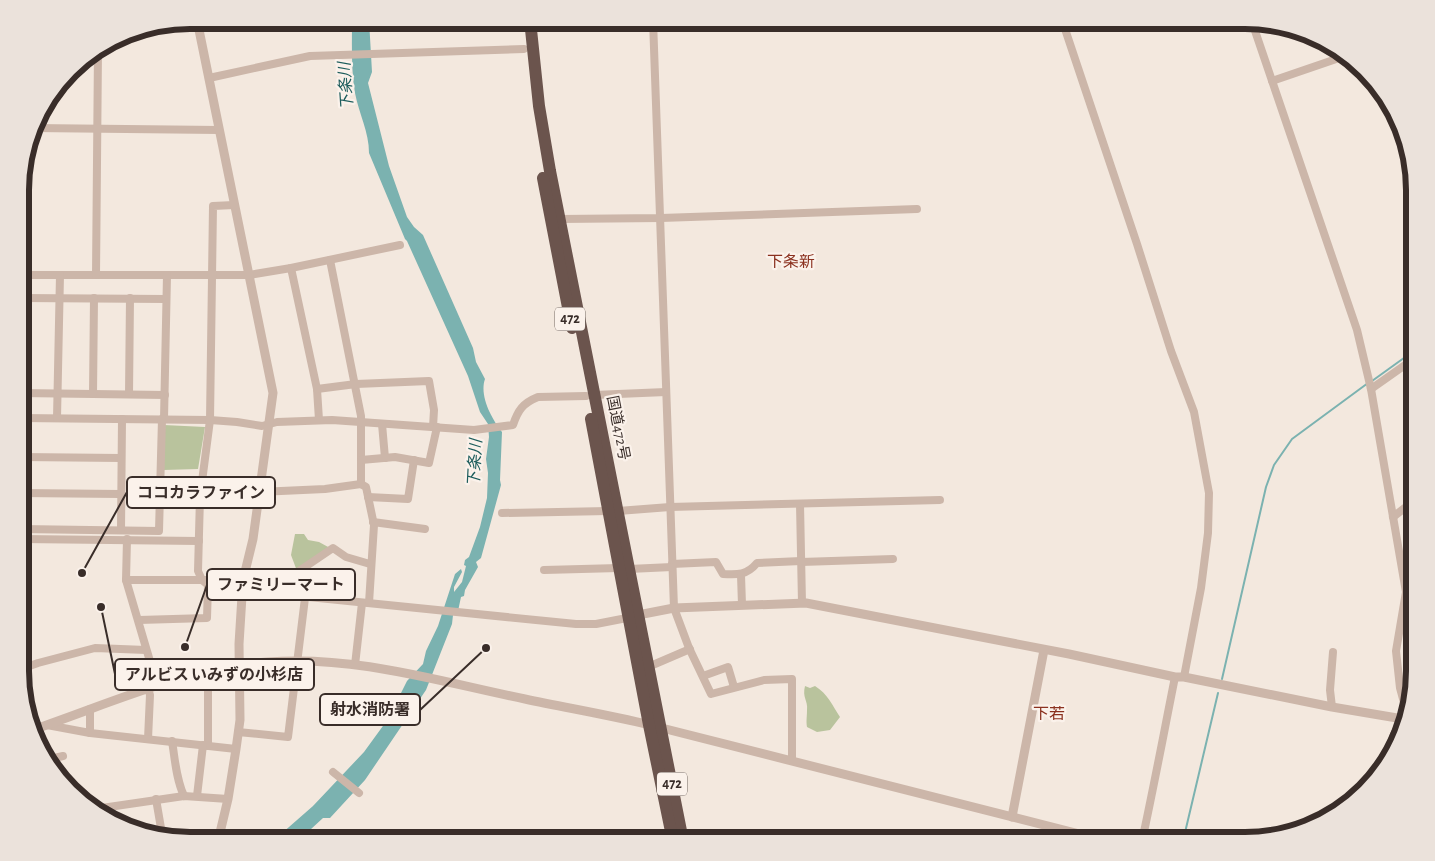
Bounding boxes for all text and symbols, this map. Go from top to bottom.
water label: 下条川 [335,60,356,111]
district label: 下条新 [767,253,815,270]
road number: 472 [555,308,585,330]
street label: 国道472号 [604,394,633,461]
water label: 下条川 [465,437,484,487]
callout: ココカラファイン [127,477,275,508]
text: ココカラファイン [137,485,265,501]
callout: ファミリーマート [207,569,355,600]
text: ファミリーマート [217,577,345,593]
callout: アルビス いみずの小杉店 [115,659,314,690]
text: アルビス いみずの小杉店 [125,666,303,683]
callout: 射水消防署 [320,694,420,725]
text: 射水消防署 [330,700,410,718]
district label: 下若 [1033,706,1065,722]
road number: 472 [657,772,687,796]

